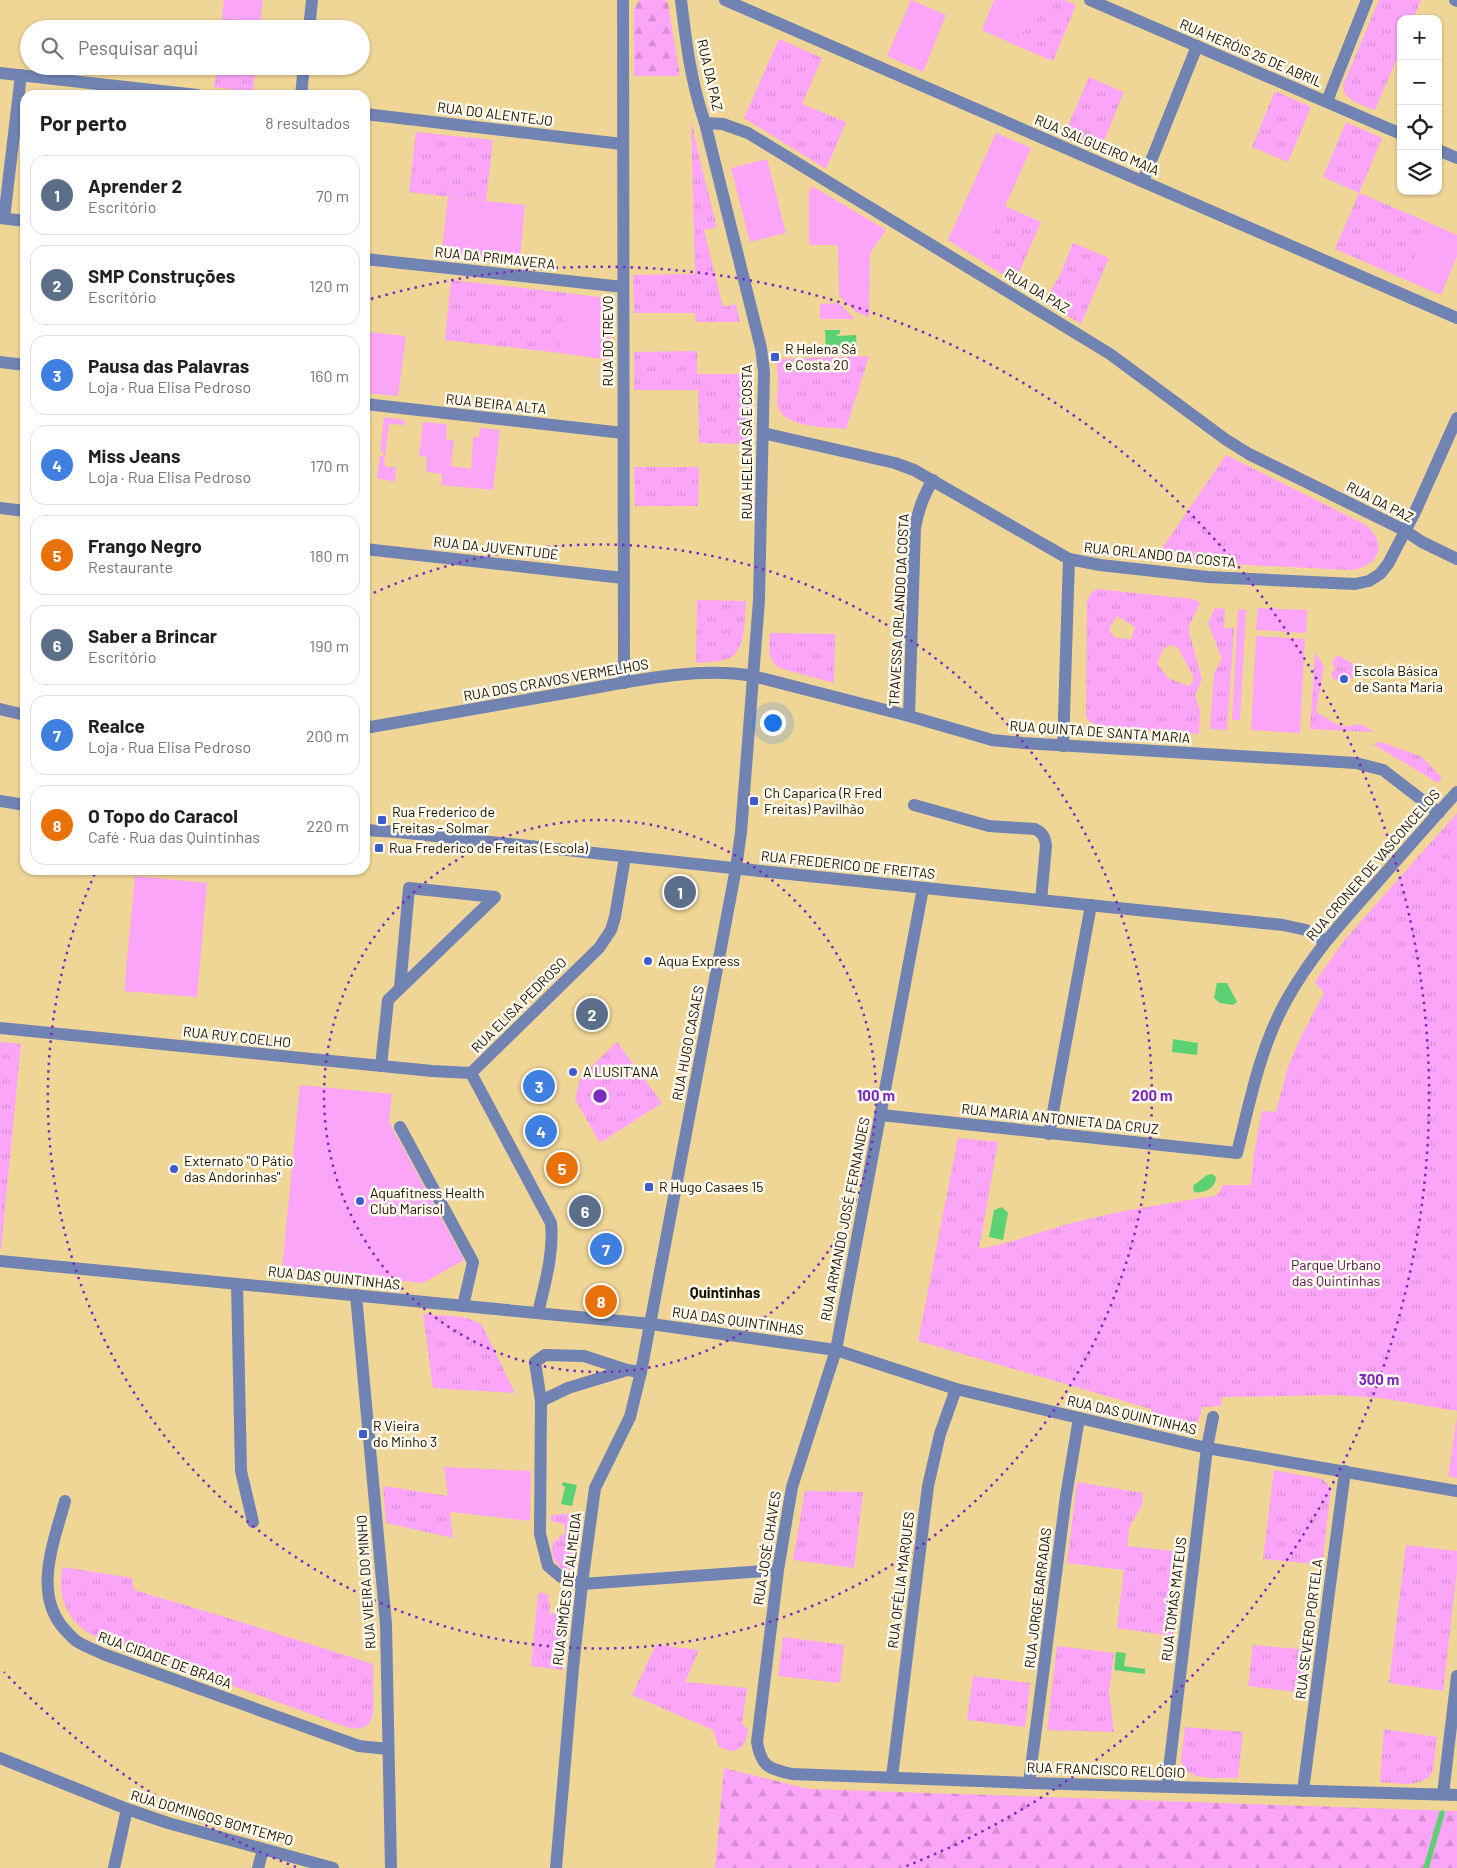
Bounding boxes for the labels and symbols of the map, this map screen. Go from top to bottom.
street label: RUA HERÓIS 25 DE ABRIL [1177,15,1325,90]
street label: RUA DA PAZ [694,37,727,112]
street label: RUA DO ALENTEJO [436,98,554,129]
street label: RUA SALGUEIRO MAIA [1032,111,1163,179]
street label: RUA DA PRIMAVERA [434,243,557,272]
street label: RUA DA PAZ [1002,265,1073,317]
street label: RUA DO TREVO [599,296,616,386]
place label: R Helena Sá e Costa 20 [785,340,856,373]
marker: R Helena Sá e Costa 20 [769,351,781,363]
street label: RUA HELENA SÁ E COSTA [738,364,755,520]
street label: RUA BEIRA ALTA [445,390,548,417]
street label: RUA DA PAZ [1344,477,1417,526]
street label: TRAVESSA ORLANDO DA COSTA [885,513,912,707]
street label: RUA DA JUVENTUDE [433,532,559,563]
street label: RUA ORLANDO DA COSTA [1083,538,1237,571]
street label: RUA DOS CRAVOS VERMELHOS [462,655,650,704]
place label: Escola Básica de Santa Maria [1354,662,1443,695]
marker: Escola Básica de Santa Maria [1338,673,1350,685]
your location [760,710,786,736]
street label: RUA QUINTA DE SANTA MARIA [1009,717,1192,746]
place label: Ch Caparica (R Fred Freitas) Pavilhão [764,784,882,817]
street label: RUA CRONER DE VASCONCELOS [1302,785,1443,944]
marker: Ch Caparica (R Fred Freitas) Pavilhão [748,795,760,807]
place label: Rua Frederico de Freitas - Solmar [392,803,495,836]
marker: Rua Frederico de Freitas - Solmar [376,814,388,826]
place label: Rua Frederico de Freitas (Escola) [389,839,588,856]
marker: Rua Frederico de Freitas (Escola) [373,842,385,854]
street label: RUA FREDERICO DE FREITAS [760,847,936,882]
pin: 1 [664,873,696,911]
place label: Aqua Express [658,952,740,969]
street label: RUA ELISA PEDROSO [467,953,570,1056]
marker: Aqua Express [642,955,654,967]
street label: RUA HUGO CASAES [668,984,707,1102]
pin: 2 [576,995,608,1033]
street label: RUA RUY COELHO [182,1022,292,1051]
place label: A LUSIT'ANA [583,1063,659,1080]
marker: A LUSIT'ANA [567,1066,579,1078]
pin: 3 [523,1067,555,1105]
text: 100 m [857,1086,895,1104]
text: 200 m [1131,1086,1173,1104]
centre of rings [591,1087,609,1105]
street label: RUA MARIA ANTONIETA DA CRUZ [961,1100,1160,1137]
pin: 4 [525,1112,557,1150]
street label: RUA ARMANDO JOSÉ FERNANDES [816,1116,873,1322]
pin: 5 [546,1149,578,1187]
place label: Externato "O Pátio das Andorinhas" [184,1152,293,1185]
marker: Externato "O Pátio das Andorinhas" [168,1163,180,1175]
place label: R Hugo Casaes 15 [659,1178,763,1195]
marker: R Hugo Casaes 15 [643,1181,655,1193]
place label: Aquafitness Health Club Marisol [370,1184,485,1217]
pin: 6 [569,1192,601,1230]
marker: Aquafitness Health Club Marisol [354,1195,366,1207]
pin: 7 [590,1230,622,1268]
park label: Parque Urbano das Quintinhas [1291,1256,1381,1289]
street label: RUA DAS QUINTINHAS [267,1262,401,1293]
pin: 8 [585,1282,617,1320]
district label: Quintinhas [690,1283,761,1301]
street label: RUA DAS QUINTINHAS [671,1303,805,1338]
text: 300 m [1359,1370,1399,1388]
street label: RUA DAS QUINTINHAS [1065,1391,1199,1438]
place label: R Vieira do Minho 3 [373,1417,437,1450]
marker: R Vieira do Minho 3 [357,1428,369,1440]
street label: RUA JOSÉ CHAVES [749,1490,784,1606]
street label: RUA SIMÕES DE ALMEIDA [549,1511,584,1666]
street label: RUA OFÉLIA MARQUES [884,1511,917,1649]
street label: RUA VIEIRA DO MINHO [352,1514,379,1650]
street label: RUA JORGE BARRADAS [1020,1527,1055,1669]
street label: RUA TOMÁS MATEUS [1157,1536,1190,1662]
street label: RUA SEVERO PORTELA [1291,1557,1326,1700]
street label: RUA CIDADE DE BRAGA [96,1627,235,1692]
street label: RUA FRANCISCO RELÓGIO [1026,1758,1186,1781]
street label: RUA DOMINGOS BOMTEMPO [129,1786,295,1849]

